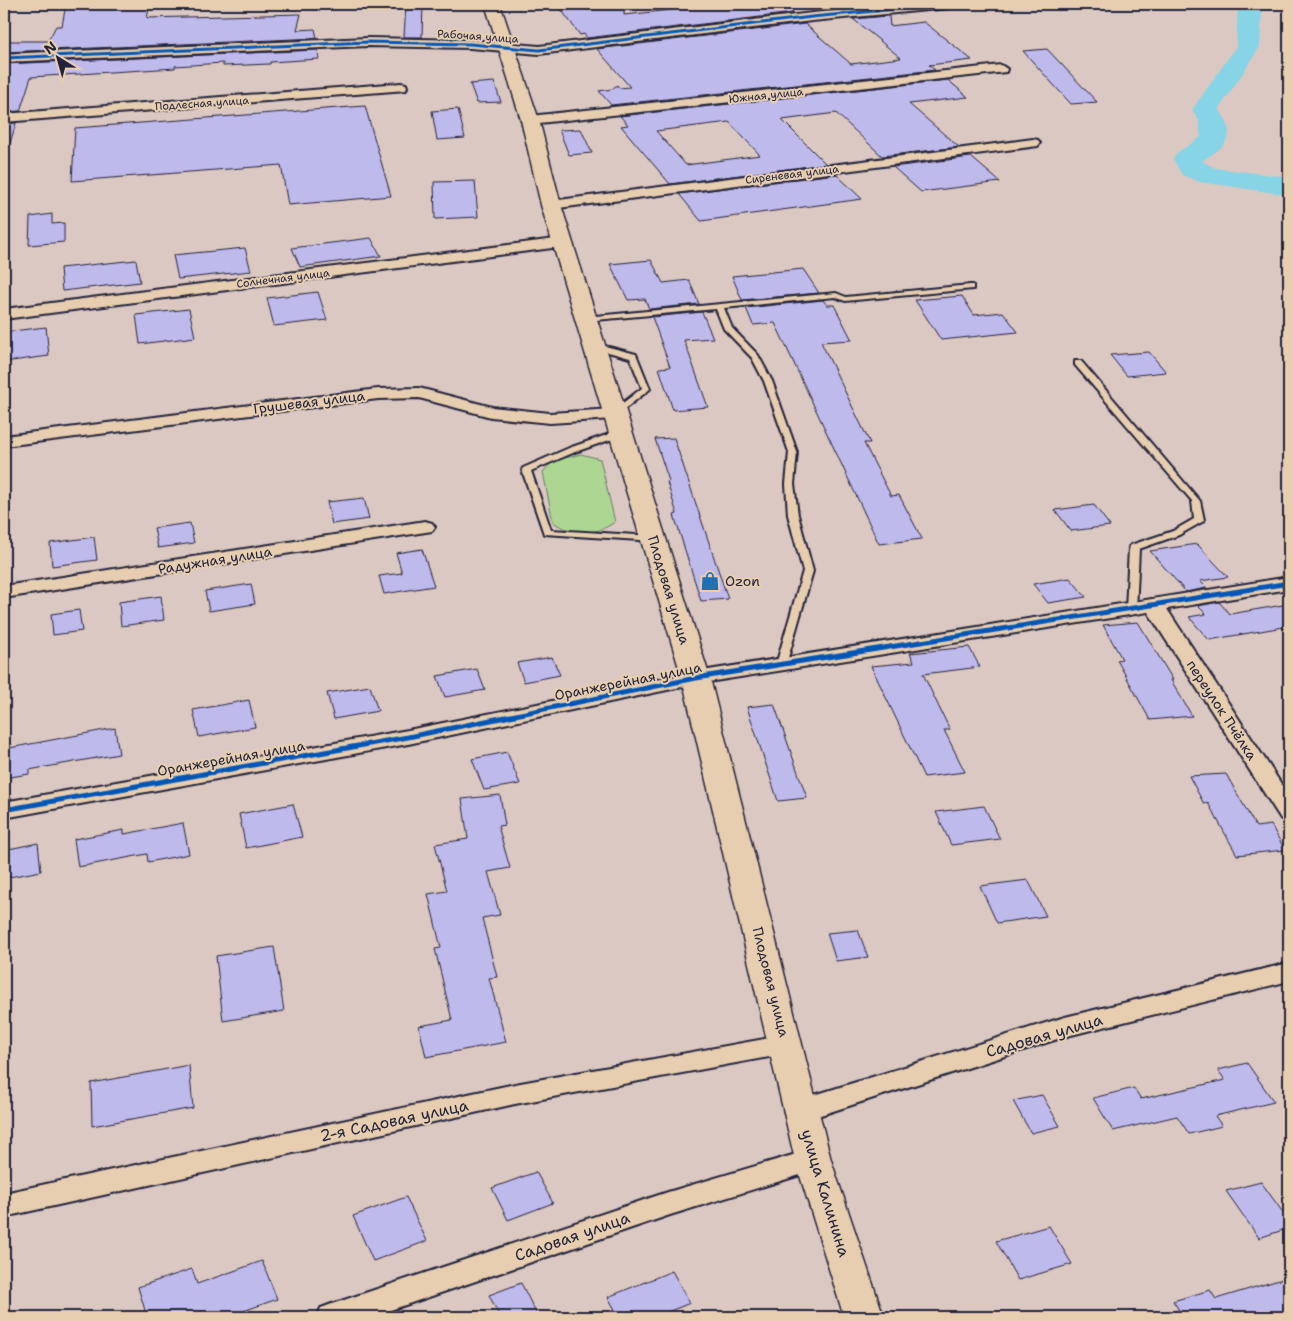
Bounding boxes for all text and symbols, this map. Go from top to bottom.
street label: Рабочая улица [437,26,519,47]
north arrow [32,32,82,82]
text: N [40,37,60,58]
street label: Южная улица [728,84,804,107]
street label: Подлесная улица [154,93,250,114]
street label: Сиреневая улица [744,161,840,188]
street label: Солнечная улица [236,265,331,292]
street label: Грушевая улица [252,386,366,418]
street label: Плодовая улица [644,533,694,647]
street label: Радужная улица [157,542,274,578]
shop icon: Ozon [699,570,721,592]
place label: Ozon [725,572,760,590]
street label: переулок Пчёлка [1183,656,1261,764]
street label: Оранжерейная улица [553,658,703,704]
street label: Оранжерейная улица [156,736,307,780]
street label: Плодовая улица [749,925,793,1039]
street label: Садовая улица [983,1009,1105,1062]
street label: 2-я Садовая улица [318,1094,470,1146]
street label: улица Калинина [796,1127,855,1259]
street label: Садовая улица [512,1207,632,1266]

